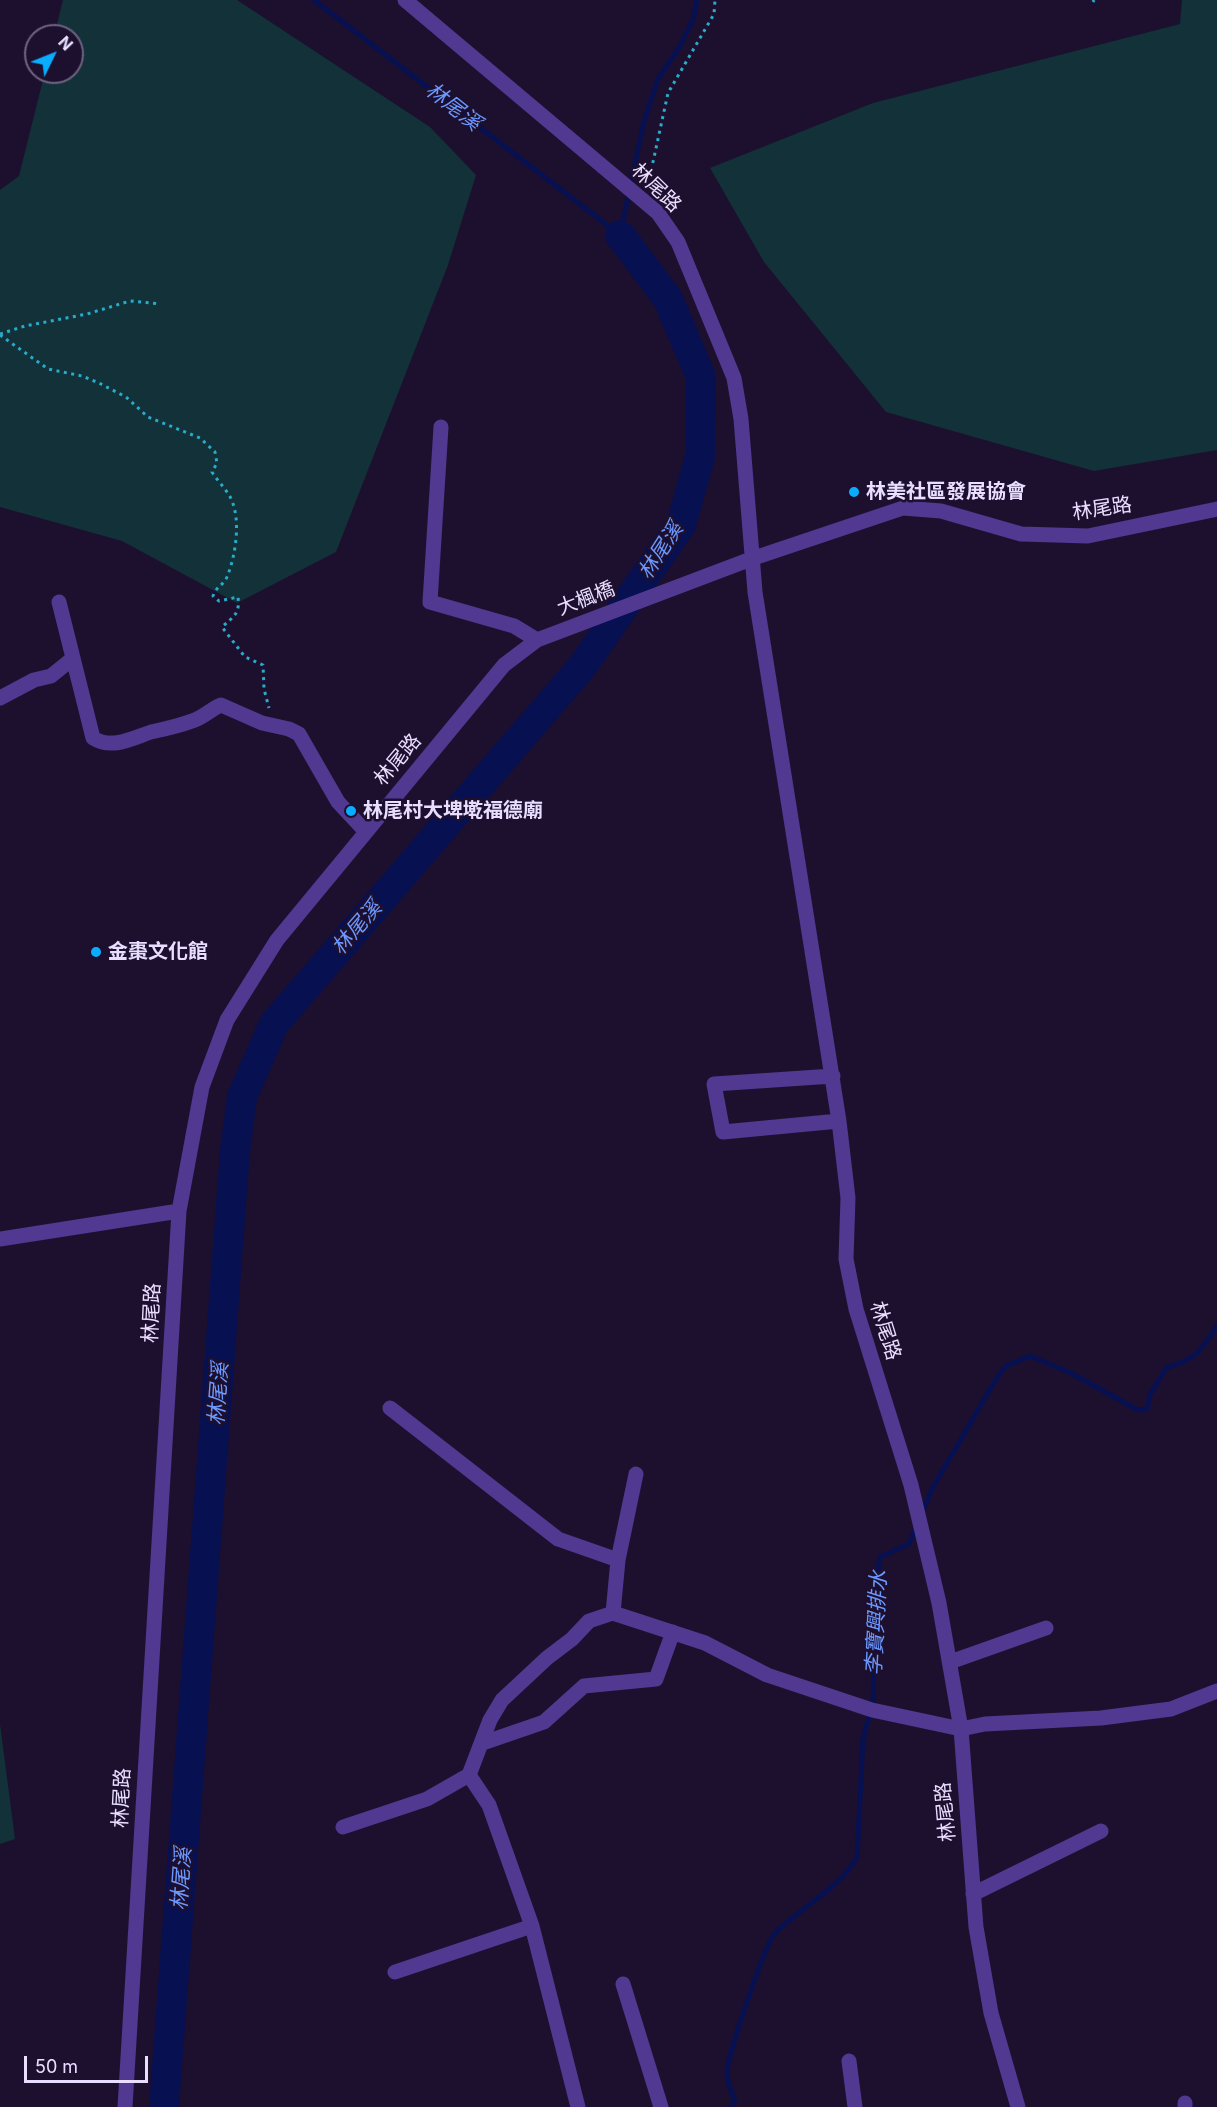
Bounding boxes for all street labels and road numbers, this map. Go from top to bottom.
street label: 林尾路 [626,159,686,217]
street label: 林尾路 [1071,493,1133,525]
street label: 大楓橋 [554,577,618,621]
street label: 林尾路 [370,729,426,791]
street label: 林尾路 [138,1282,166,1344]
street label: 林尾路 [865,1299,905,1363]
street label: 林尾路 [108,1767,136,1829]
street label: 林尾路 [931,1781,961,1843]

